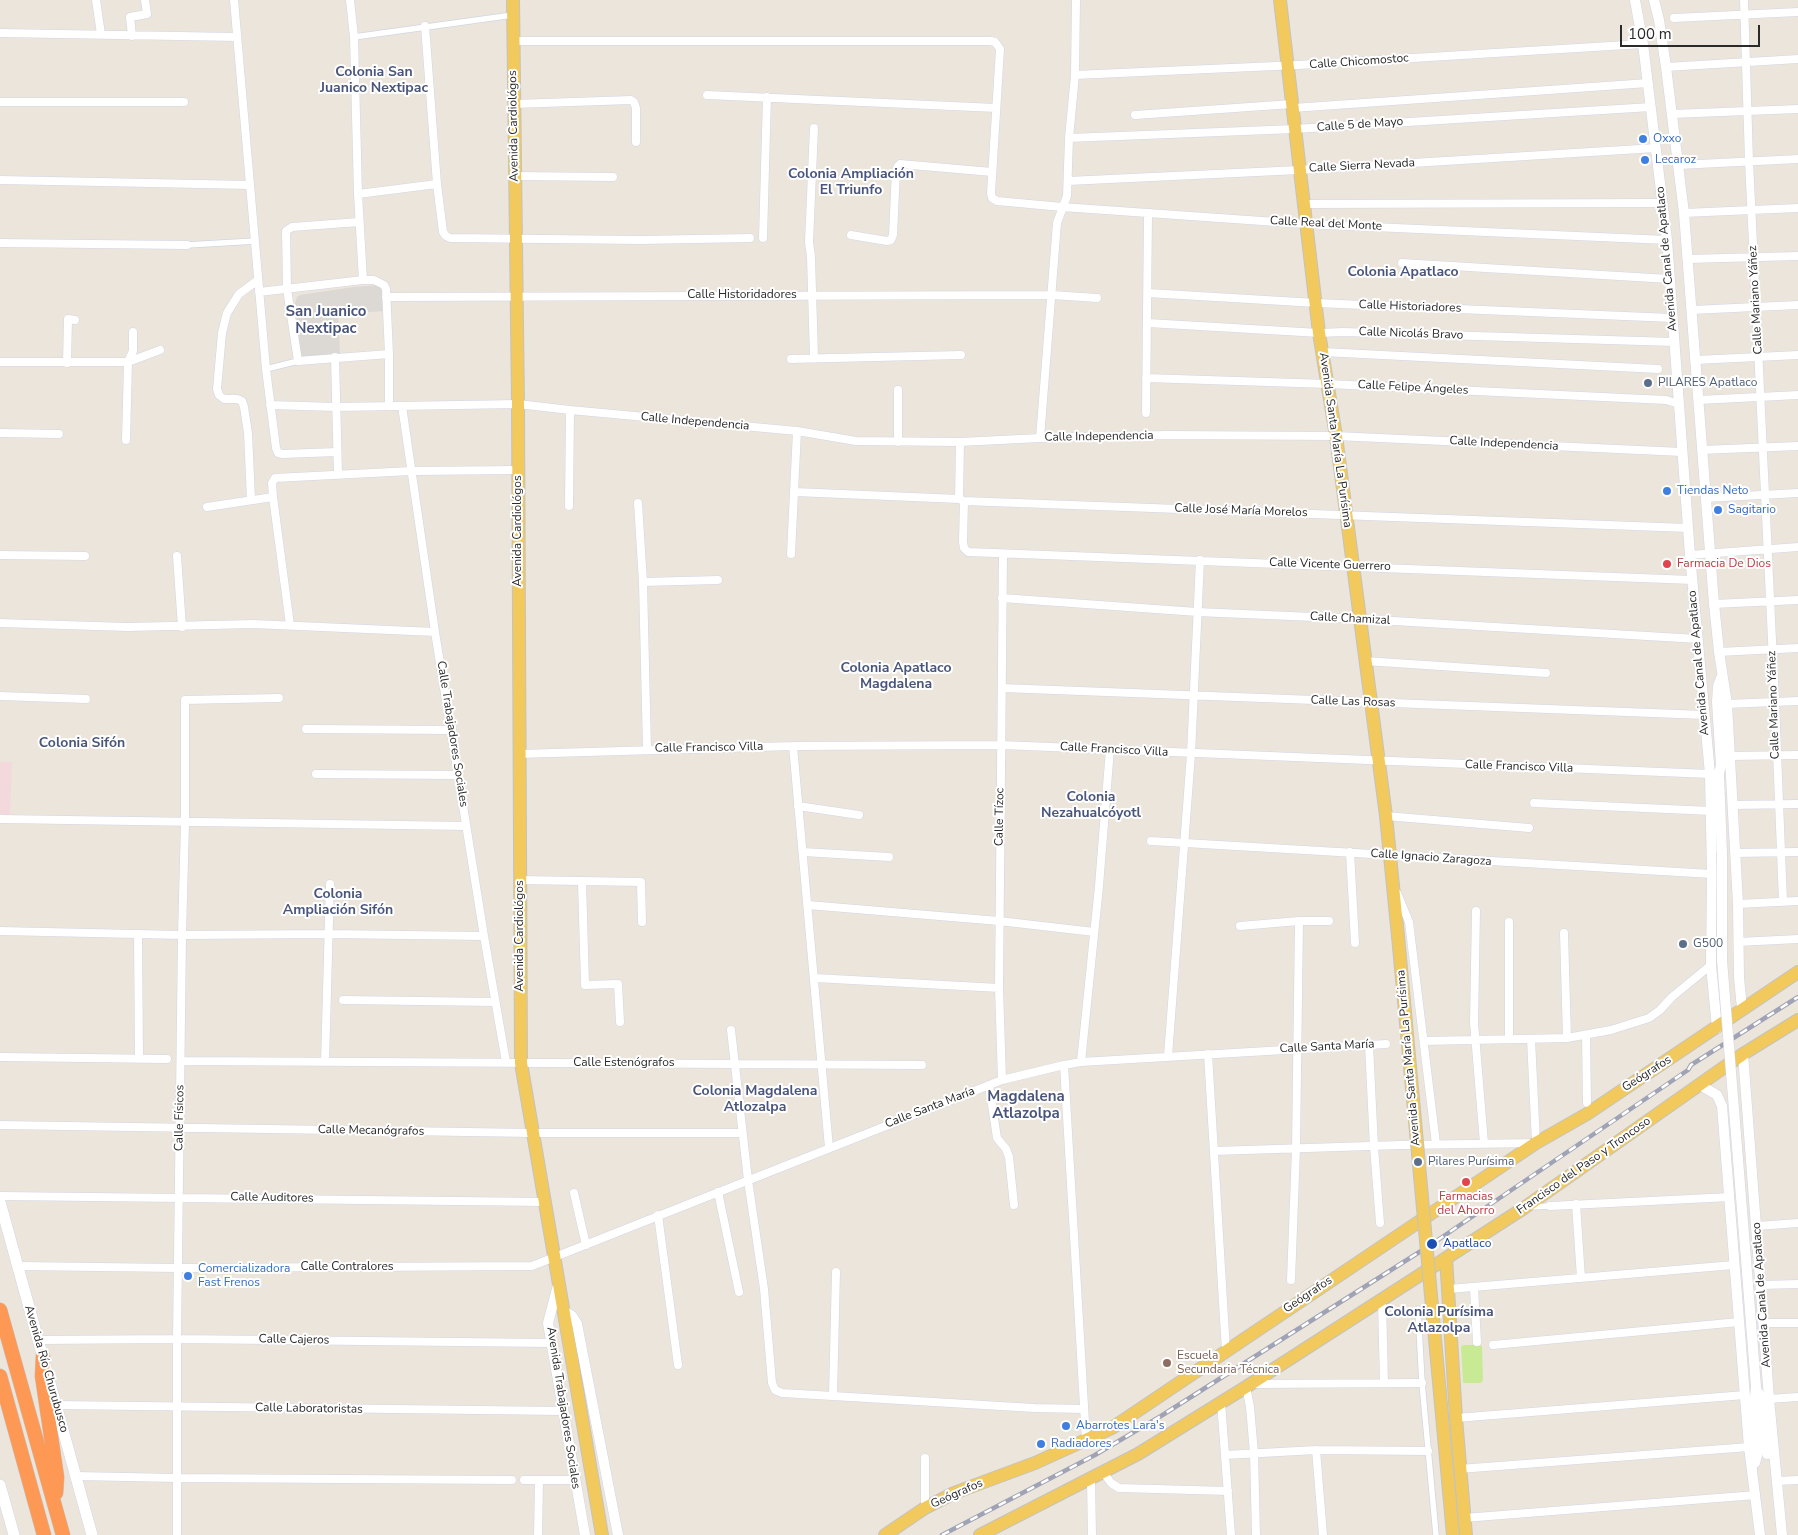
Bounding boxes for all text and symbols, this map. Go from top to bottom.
scale bar [1623,15,1763,47]
text: 100 m [1628,24,1672,44]
street label: Calle Chicomostoc [1309,51,1409,73]
district label: Colonia San Juanico Nextipac [320,65,428,98]
street label: Avenida Cardiológos [506,70,522,182]
street label: Calle 5 de Mayo [1316,115,1404,135]
place label: Oxxo [1653,132,1681,146]
marker: Oxxo [1637,133,1649,145]
place label: Lecaroz [1655,153,1696,167]
marker: Lecaroz [1639,154,1651,166]
street label: Calle Sierra Nevada [1309,156,1415,176]
district label: Colonia Ampliación El Triunfo [788,167,914,200]
street label: Avenida Canal de Apatlaco [1653,186,1681,332]
street label: Calle Real del Monte [1270,214,1382,234]
street label: Calle Mariano Yáñez [1746,245,1766,355]
district label: Colonia Apatlaco [1347,265,1459,281]
street label: Calle Historidadores [687,288,797,302]
street label: Calle Historiadores [1358,298,1462,316]
district label: San Juanico Nextipac [286,303,366,338]
street label: Calle Nicolás Bravo [1358,325,1464,343]
street label: Avenida Santa María La Purísima [1316,351,1354,529]
place label: PILARES Apatlaco [1658,376,1757,390]
marker: PILARES Apatlaco [1642,377,1654,389]
street label: Calle Felipe Ángeles [1357,378,1469,398]
street label: Calle Independencia [640,410,750,434]
street label: Calle Independencia [1044,429,1154,445]
street label: Calle Independencia [1449,434,1559,454]
street label: Avenida Cardiológos [511,475,525,587]
place label: Tiendas Neto [1677,484,1748,498]
marker: Tiendas Neto [1661,485,1673,497]
street label: Calle José María Morelos [1174,501,1308,521]
place label: Sagitario [1728,503,1776,517]
marker: Sagitario [1712,504,1724,516]
street label: Calle Vicente Guerrero [1269,556,1391,574]
place label: Farmacia De Dios [1677,557,1771,571]
marker: Farmacia De Dios [1661,558,1673,570]
street label: Avenida Canal de Apatlaco [1685,590,1713,736]
street label: Calle Chamizal [1309,610,1391,628]
street label: Calle Mariano Yáñez [1765,650,1783,760]
street label: Calle Trabajadores Sociales [433,660,471,808]
district label: Colonia Apatlaco Magdalena [840,661,952,694]
street label: Calle Las Rosas [1310,693,1396,711]
district label: Colonia Sifón [39,736,125,752]
street label: Calle Francisco Villa [655,740,763,756]
street label: Calle Francisco Villa [1059,740,1169,760]
street label: Calle Francisco Villa [1465,758,1573,776]
street label: Calle Tízoc [992,788,1008,846]
district label: Colonia Nezahualcóyotl [1041,790,1141,822]
street label: Calle Ignacio Zaragoza [1370,847,1492,869]
street label: Avenida Cardiológos [513,880,527,992]
district label: Colonia Ampliación Sifón [283,887,393,920]
place label: G500 [1693,937,1723,951]
marker: G500 [1677,938,1689,950]
street label: Avenida Santa María La Purísima [1394,969,1424,1147]
street label: Calle Santa María [1279,1037,1375,1057]
street label: Geógrafos [1620,1053,1674,1095]
street label: Calle Estenógrafos [573,1056,675,1070]
district label: Colonia Magdalena Atlozalpa [693,1084,817,1116]
street label: Calle Santa María [883,1084,977,1132]
street label: Calle Físicos [172,1085,188,1151]
district label: Magdalena Atlazolpa [987,1088,1065,1123]
street label: Francisco del Paso y Troncoso [1514,1114,1654,1218]
street label: Calle Mecanógrafos [318,1123,424,1139]
place label: Pilares Purísima [1428,1155,1514,1169]
marker: Pilares Purísima [1412,1156,1424,1168]
marker: Farmacias del Ahorro [1460,1176,1472,1188]
street label: Calle Auditores [230,1190,314,1206]
place label: Farmacias del Ahorro [1437,1190,1495,1218]
street label: Avenida Canal de Apatlaco [1750,1222,1774,1368]
marker: Apatlaco [1425,1237,1439,1251]
place label: Apatlaco [1443,1237,1491,1251]
street label: Calle Contralores [300,1260,394,1274]
place label: Comercializadora Fast Frenos [198,1262,290,1290]
marker: Comercializadora Fast Frenos [182,1270,194,1282]
street label: Geógrafos [1281,1273,1335,1317]
street label: Avenida Río Churubusco [21,1304,71,1434]
district label: Colonia Purísima Atlazolpa [1384,1305,1494,1338]
street label: Avenida Trabajadores Sociales [543,1326,583,1490]
street label: Calle Cajeros [258,1332,330,1348]
place label: Escuela Secundaria Técnica [1177,1349,1279,1377]
marker: Escuela Secundaria Técnica [1161,1357,1173,1369]
street label: Calle Laboratoristas [255,1401,363,1417]
place label: Abarrotes Lara's [1076,1419,1165,1433]
marker: Abarrotes Lara's [1060,1420,1072,1432]
place label: Radiadores [1051,1437,1112,1451]
marker: Radiadores [1035,1438,1047,1450]
street label: Geógrafos [929,1476,985,1512]

